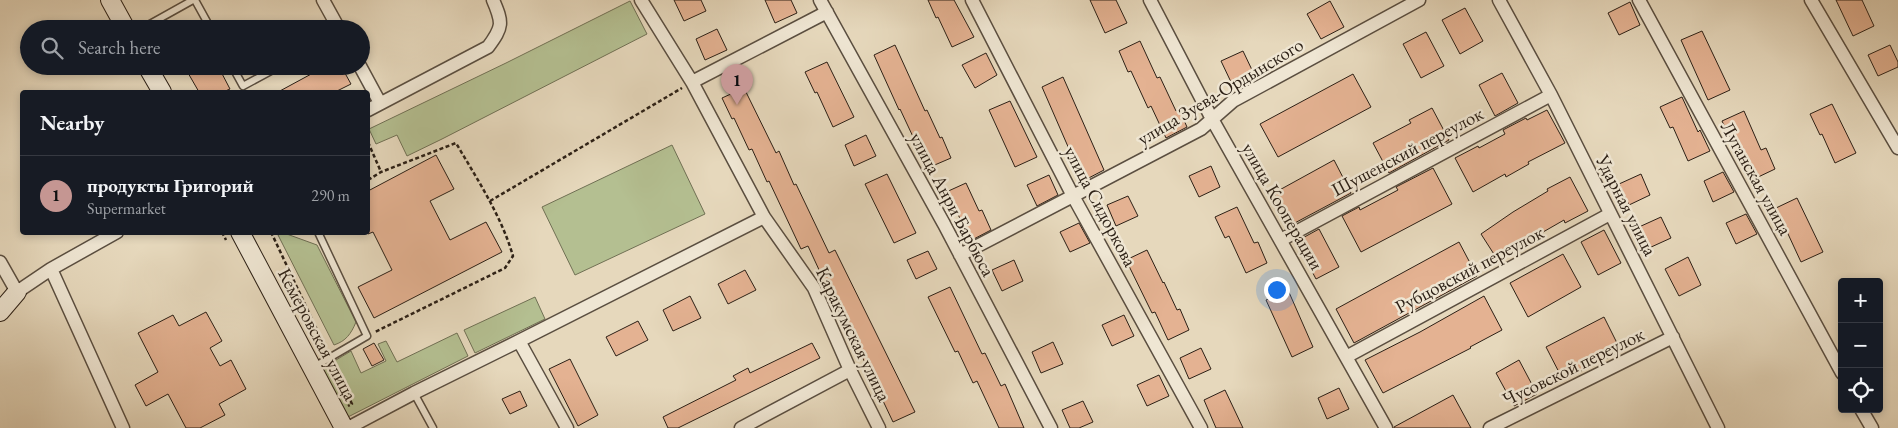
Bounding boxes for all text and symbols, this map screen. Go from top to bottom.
search box [20,20,370,75]
street label: улица Зуева-Ордынского [1133,32,1308,151]
icon: search [38,34,66,62]
text: Search here [78,35,160,60]
pin: 1 [721,64,753,105]
street label: Шушенский переулок [1327,101,1488,202]
text: Nearby [40,109,104,136]
street label: Луганская улица [1715,117,1798,240]
street label: улица Анри Барбюса [904,128,1001,281]
street label: улица Кооперации [1236,138,1329,274]
street label: улица Сидоркова [1058,141,1143,271]
street label: Ударная улица [1590,149,1663,260]
text: продукты Григорий [87,173,254,198]
text: 1 [52,185,60,206]
text: 290 m [311,185,350,206]
text: Supermarket [87,198,166,219]
street label: Рубцовский переулок [1390,220,1548,319]
street label: Каракумская улица [810,263,897,406]
street label: Кемеровская улица [272,264,363,405]
your location [1264,277,1290,303]
map controls [1838,278,1883,413]
button: + [1838,278,1883,323]
street label: Чусовской переулок [1498,321,1648,412]
button: − [1838,323,1883,368]
button: locate [1838,368,1883,413]

